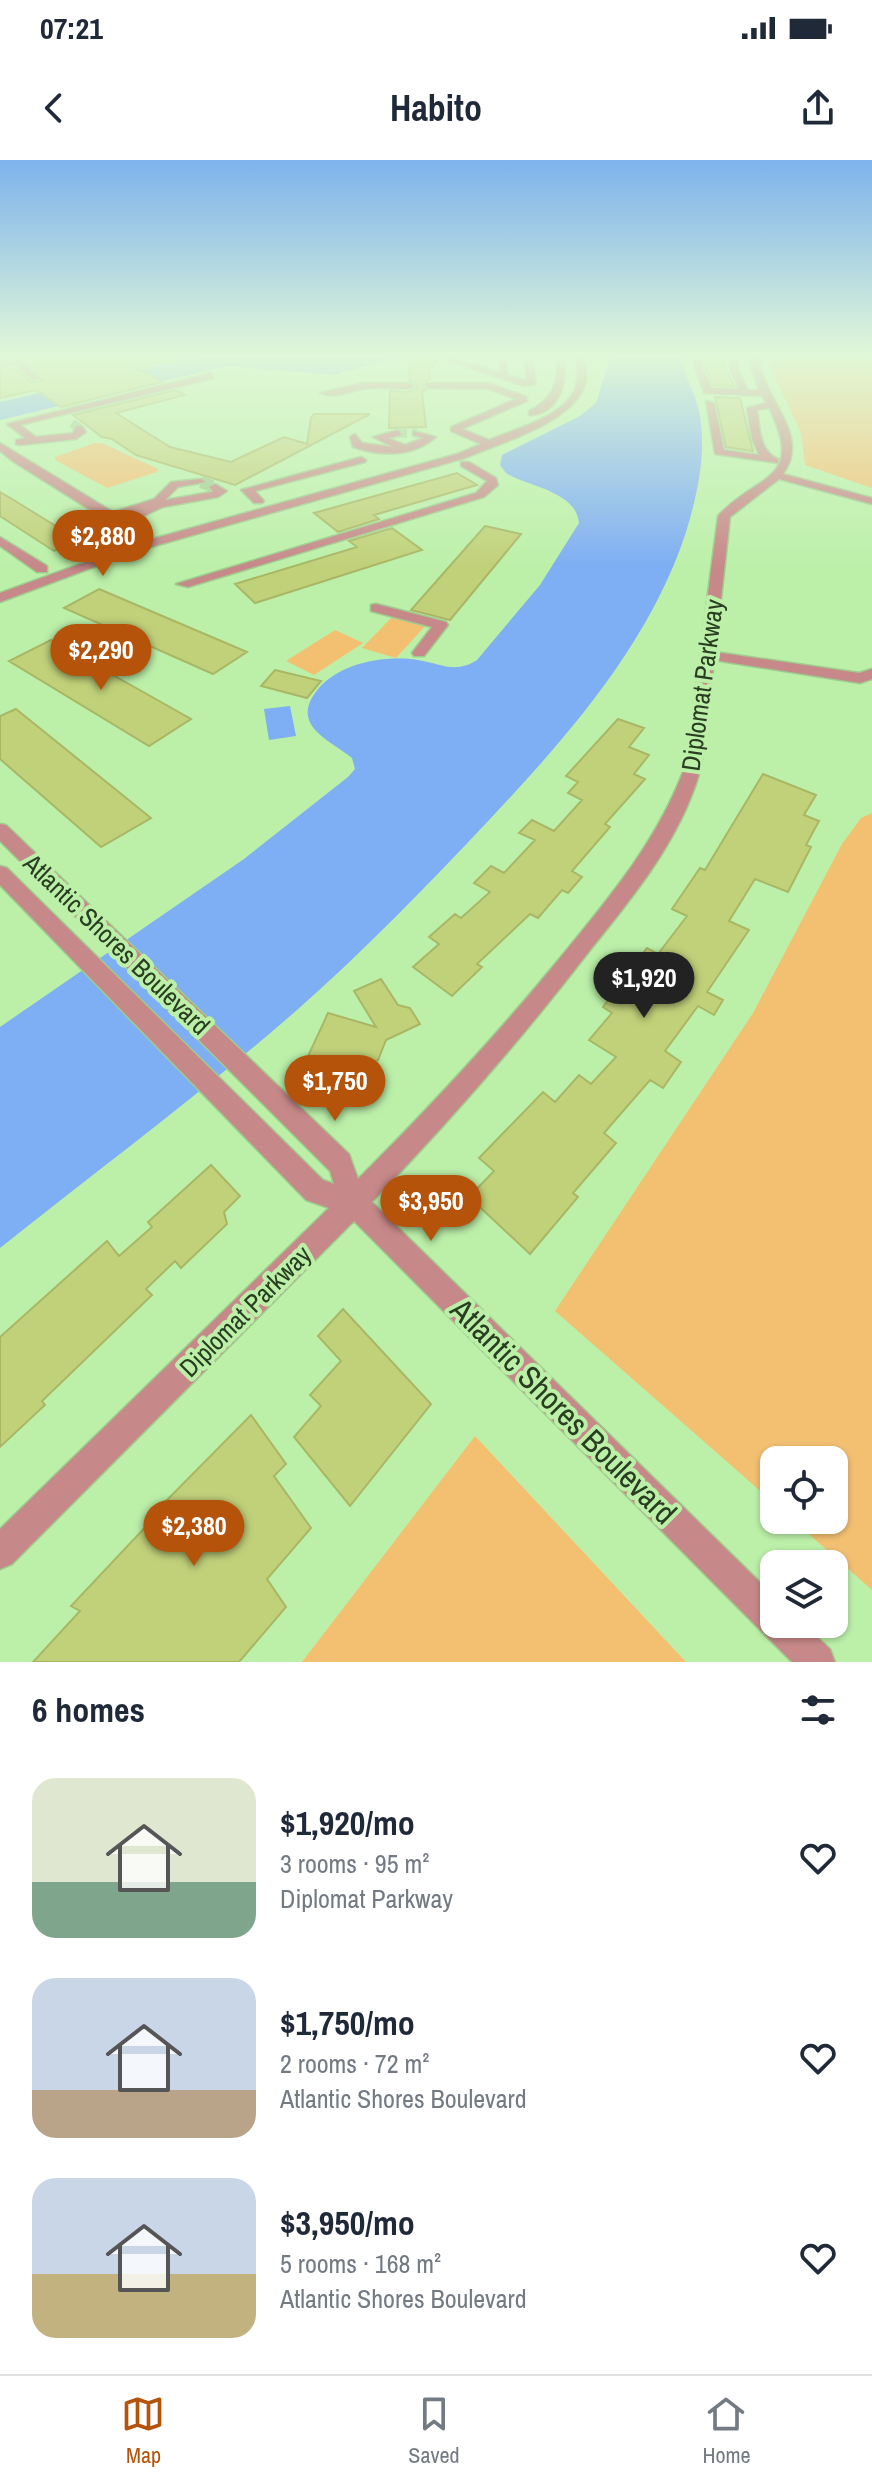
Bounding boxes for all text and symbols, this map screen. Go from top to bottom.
text: 07:21 [40,8,103,48]
text: Habito [390,84,482,132]
icon: back [32,86,76,130]
icon: share [796,86,840,130]
pin: $2,880 [38,510,168,578]
text: $2,880 [70,518,136,553]
street label: Diplomat Parkway [673,597,731,773]
pin: $2,290 [36,624,166,692]
text: $2,290 [68,632,134,667]
street label: Atlantic Shores Boulevard [15,845,218,1042]
pin: $1,920 [579,952,709,1020]
text: $1,920 [611,960,677,995]
pin: $1,750 [270,1055,400,1123]
text: $1,750 [302,1063,368,1098]
pin: $3,950 [366,1175,496,1243]
text: $3,950 [398,1183,464,1218]
street label: Diplomat Parkway [171,1237,319,1385]
street label: Atlantic Shores Boulevard [441,1288,686,1533]
map controls [760,1446,848,1638]
button: locate [760,1446,848,1534]
pin: $2,380 [129,1500,259,1568]
text: $2,380 [161,1508,227,1543]
button: layers [760,1550,848,1638]
text: 6 homes [32,1687,145,1733]
icon: filters [796,1688,840,1732]
text: $1,920/mo [280,1800,415,1846]
icon: home [96,1810,192,1906]
icon: heart [796,1836,840,1880]
text: 3 rooms · 95 m² [280,1846,429,1881]
text: Diplomat Parkway [280,1881,453,1916]
text: $1,750/mo [280,2000,415,2046]
icon: home [96,2010,192,2106]
icon: heart [796,2036,840,2080]
text: 2 rooms · 72 m² [280,2046,429,2081]
text: Atlantic Shores Boulevard [280,2081,527,2116]
text: $3,950/mo [280,2200,415,2246]
icon: home [96,2210,192,2306]
icon: heart [796,2236,840,2280]
text: 5 rooms · 168 m² [280,2246,441,2281]
text: Atlantic Shores Boulevard [280,2281,527,2316]
tab: Map [121,2392,165,2470]
tab: Saved [408,2392,460,2470]
tab: Home [702,2392,751,2470]

